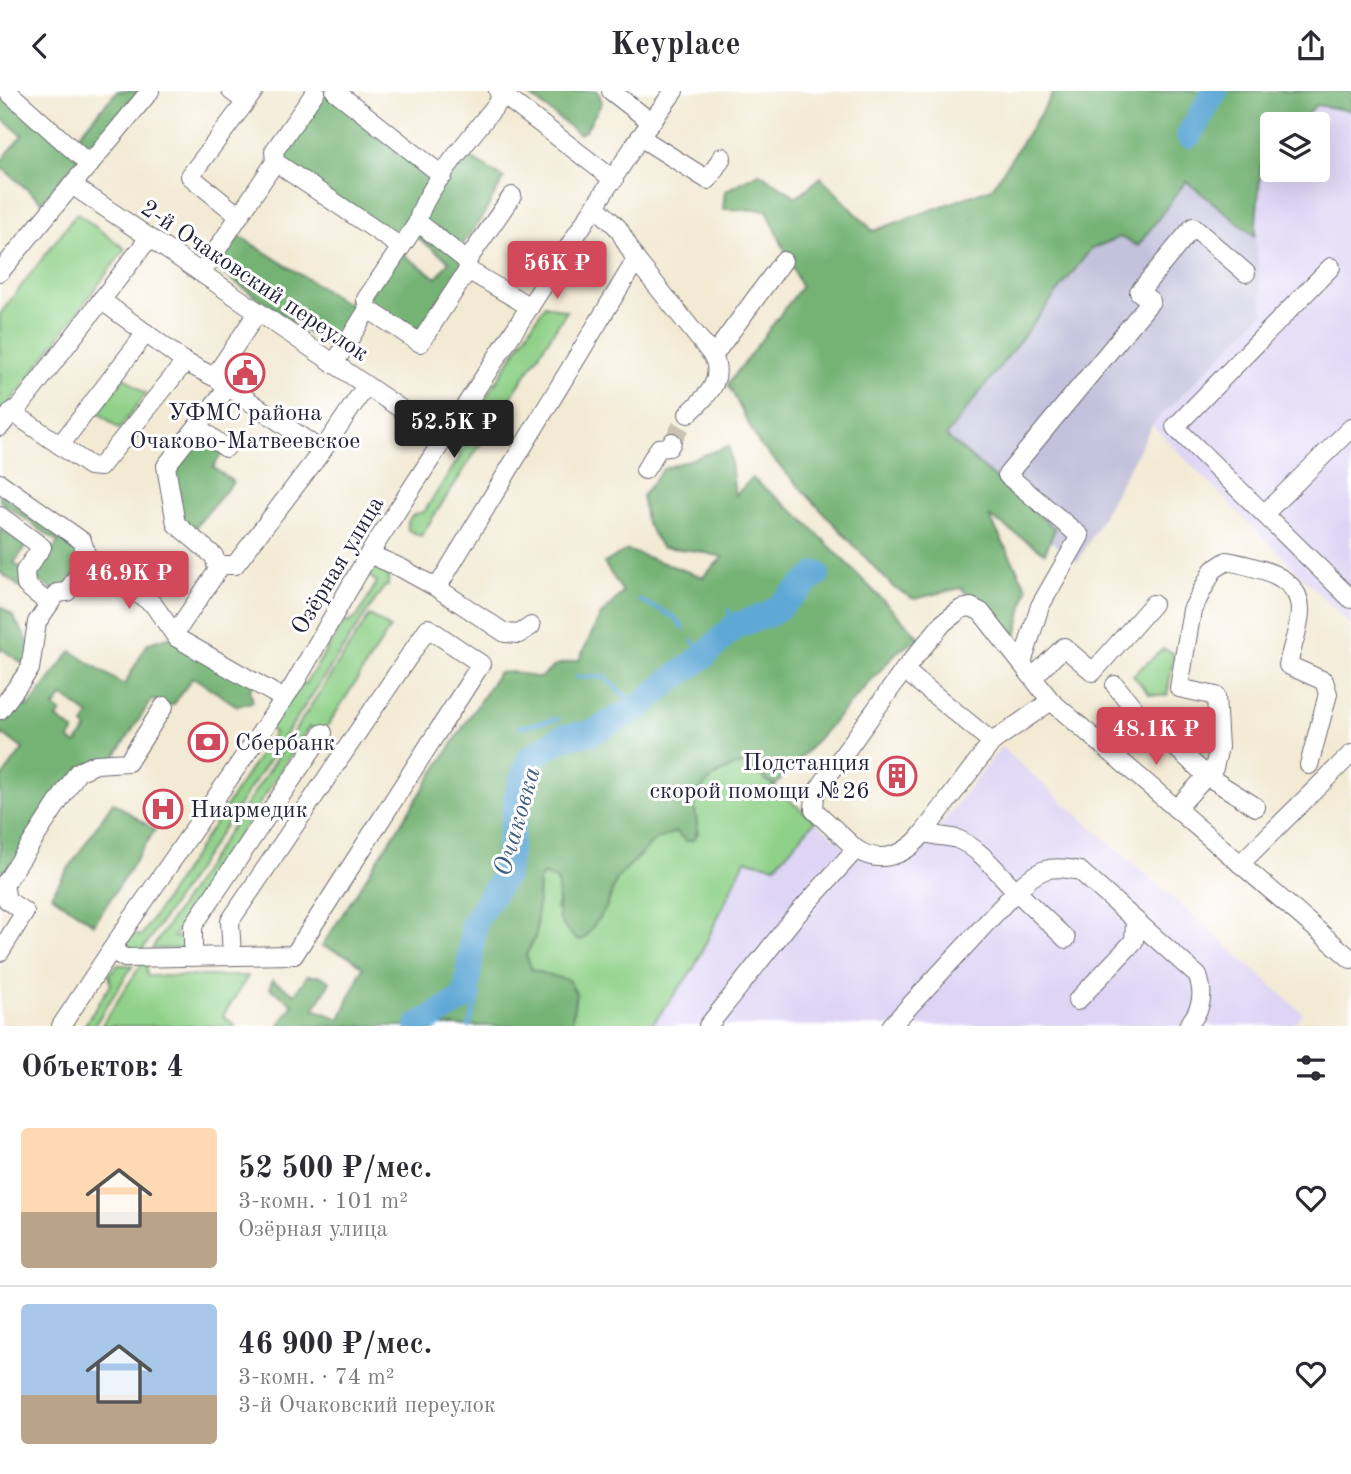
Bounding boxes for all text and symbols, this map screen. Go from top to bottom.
icon: back [21,27,59,65]
icon: share [1292,27,1330,65]
text: Keyplace [610,30,741,62]
map controls [1260,112,1330,182]
button: layers [1260,112,1330,182]
street label: 2-й Очаковский переулок [136,197,372,367]
pin: 56K ₽ [508,241,606,301]
text: 56K ₽ [524,252,590,275]
public building icon: УФМС района Очаково-Матвеевское [224,352,266,394]
pin: 52.5K ₽ [389,401,519,460]
place label: УФМС района Очаково-Матвеевское [130,402,360,454]
text: 52.5K ₽ [411,411,497,434]
street label: Озёрная улица [288,493,389,639]
pin: 46.9K ₽ [64,552,194,611]
text: 46.9K ₽ [86,562,172,585]
pin: 48.1K ₽ [1091,707,1221,767]
text: 48.1K ₽ [1113,718,1199,741]
bank icon: Сбербанк [187,721,229,763]
place label: Сбербанк [235,732,335,756]
place label: Подстанция скорой помощи №26 [649,752,870,804]
building icon: Подстанция скорой помощи №26 [876,755,918,797]
water label: Очаковка [490,764,546,879]
hospital icon: Ниармедик [142,788,184,830]
place label: Ниармедик [190,799,308,823]
icon: filters [1292,1049,1330,1087]
text: Объектов: 4 [21,1053,184,1083]
text: 52 500 ₽/мес. [238,1154,432,1184]
icon: home [77,1156,161,1240]
icon: heart [1292,1179,1330,1217]
text: 3-комн. · 101 m² [238,1190,408,1213]
text: Озёрная улица [238,1218,388,1241]
text: 46 900 ₽/мес. [238,1330,432,1360]
icon: home [77,1332,161,1416]
icon: heart [1292,1355,1330,1393]
text: 3-комн. · 74 m² [238,1366,395,1389]
text: 3-й Очаковский переулок [238,1394,496,1417]

